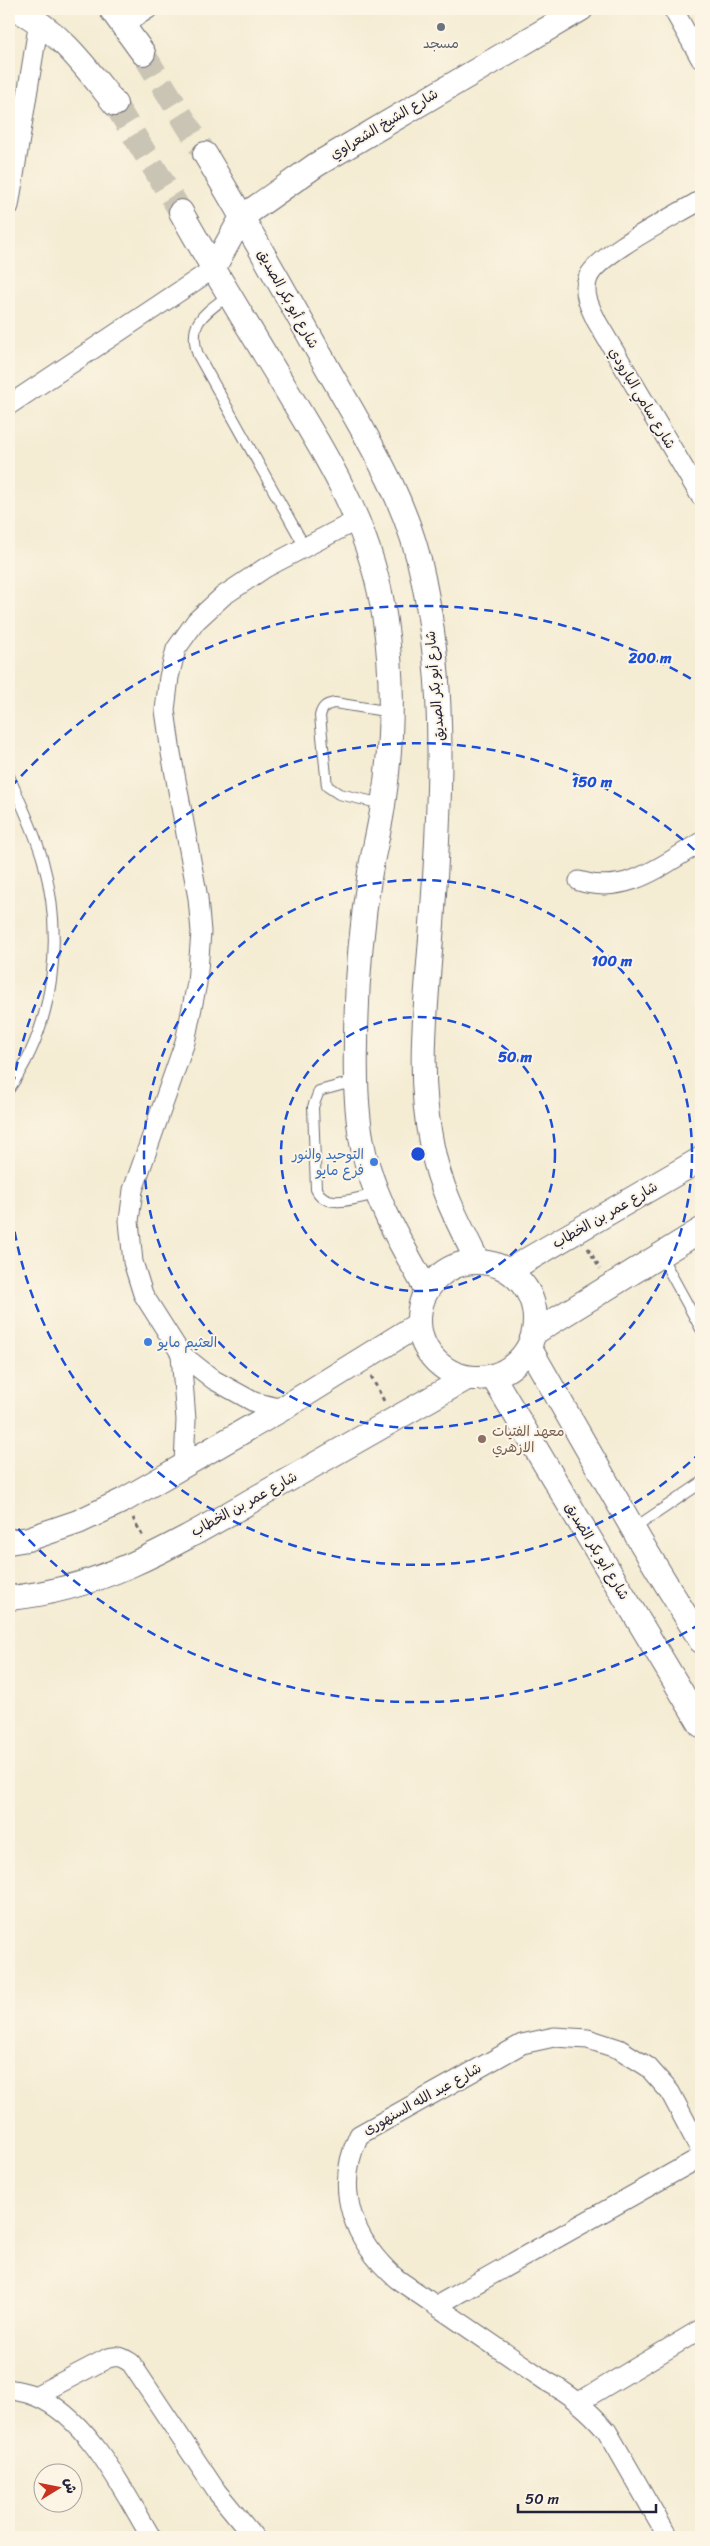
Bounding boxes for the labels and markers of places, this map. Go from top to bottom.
marker: مسجد [435,21,447,33]
place label: مسجد [423,31,459,56]
place label: التوحيد والنور فرع مايو [291,1142,364,1183]
centre of rings [409,1145,427,1163]
marker: التوحيد والنور فرع مايو [368,1156,380,1168]
place label: العثيم مايو [157,1330,217,1355]
marker: العثيم مايو [142,1336,154,1348]
place label: معهد الفتيات الازهري [492,1419,564,1460]
marker: معهد الفتيات الازهري [476,1433,488,1445]

